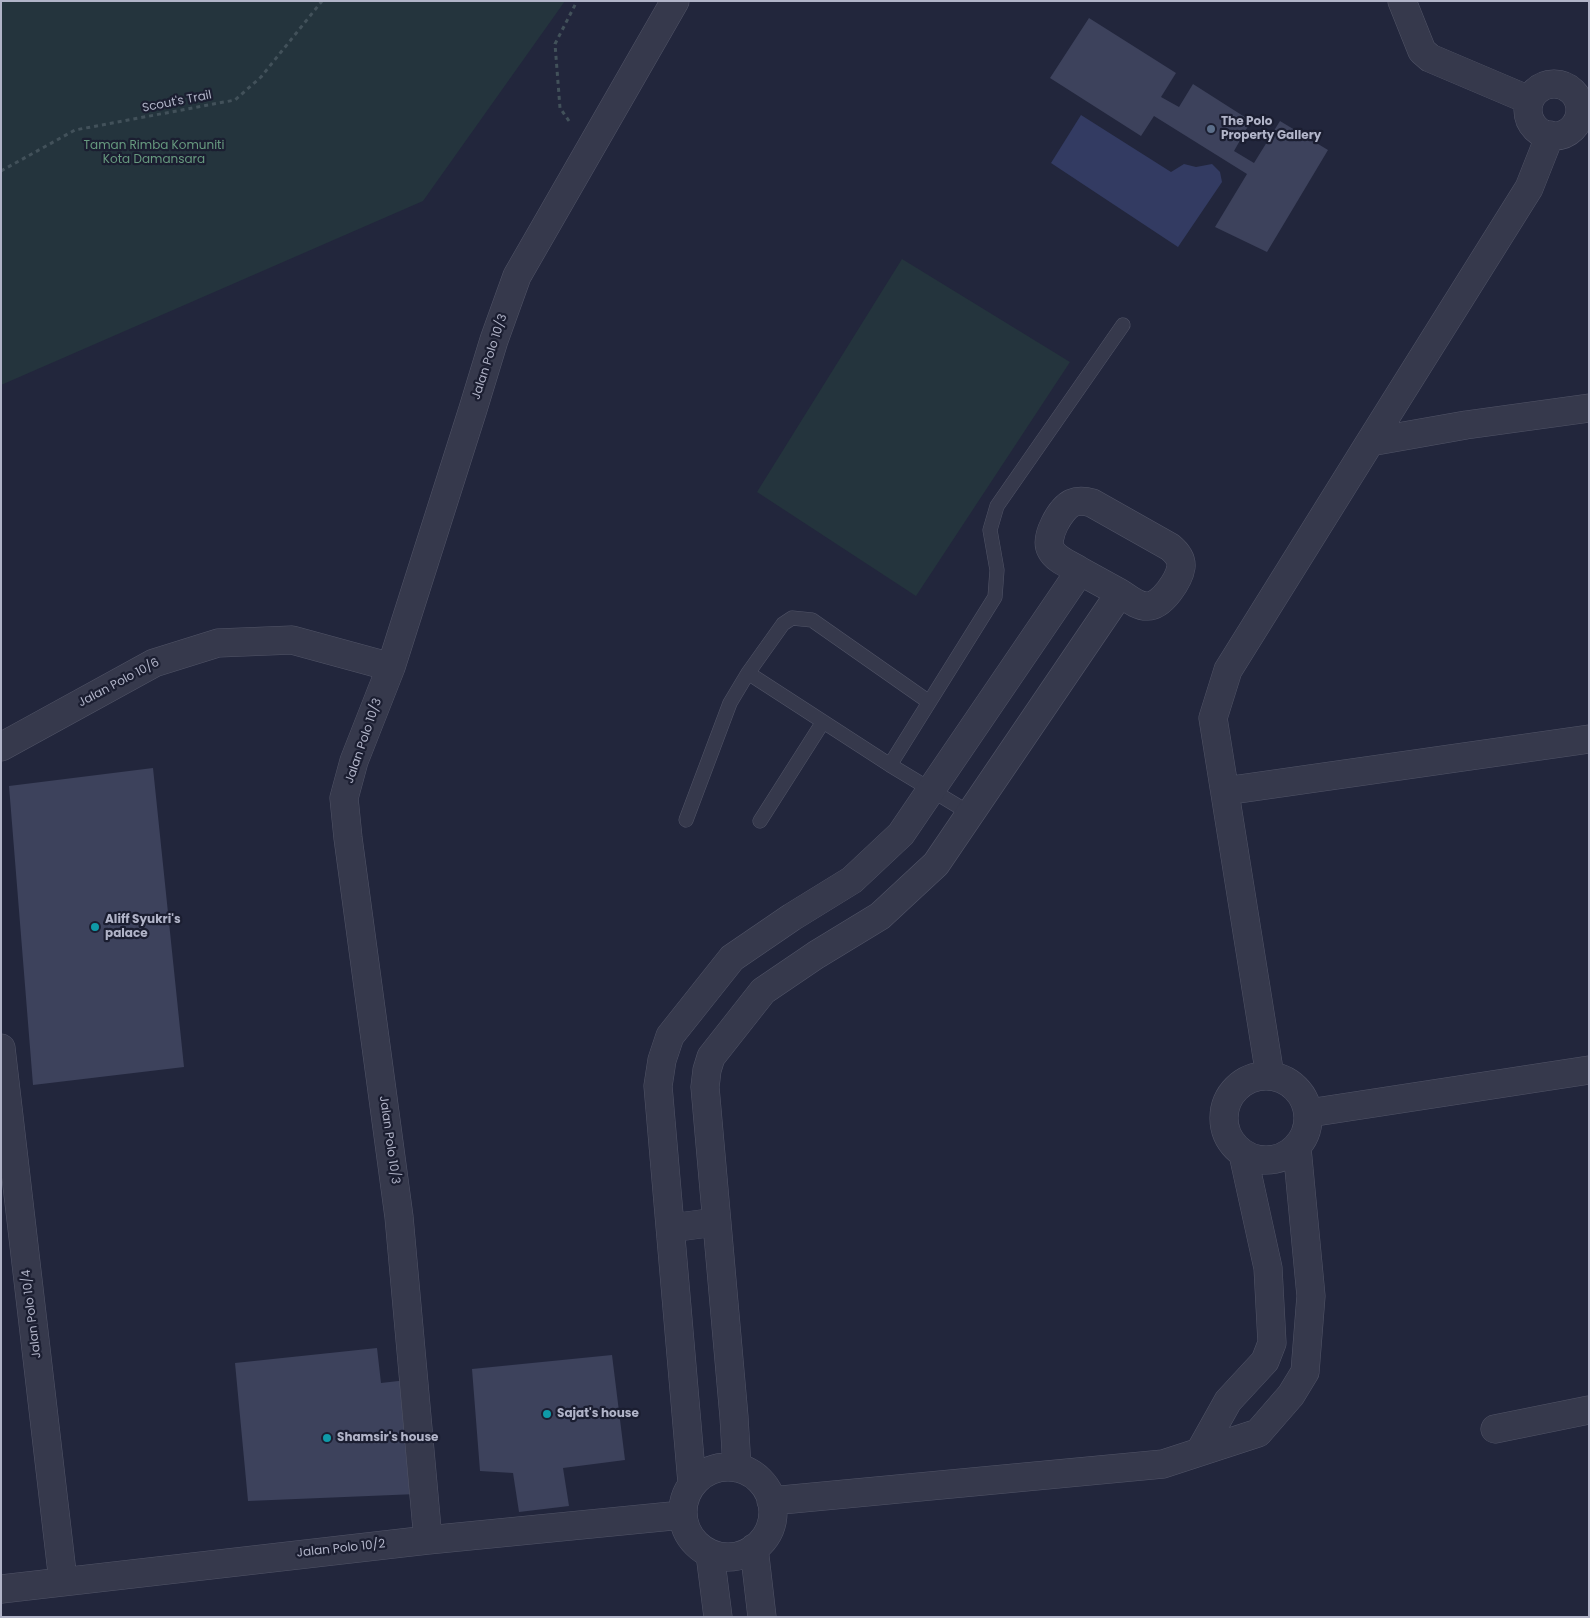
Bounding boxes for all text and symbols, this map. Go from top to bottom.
street label: Scout's Trail [141,88,213,116]
place label: The Polo Property Gallery [1221,115,1321,143]
marker: The Polo Property Gallery [1205,123,1217,135]
park label: Taman Rimba Komuniti Kota Damansara [84,139,224,167]
street label: Jalan Polo 10/3 [469,312,511,402]
street label: Jalan Polo 10/6 [76,656,162,710]
street label: Jalan Polo 10/3 [343,697,385,785]
place label: Aliff Syukri's palace [105,913,181,941]
marker: Aliff Syukri's palace [89,921,101,933]
street label: Jalan Polo 10/3 [376,1095,402,1185]
street label: Jalan Polo 10/4 [19,1269,45,1359]
place label: Sajat's house [557,1407,639,1421]
marker: Sajat's house [541,1408,553,1420]
place label: Shamsir's house [337,1431,438,1445]
marker: Shamsir's house [321,1432,333,1444]
street label: Jalan Polo 10/2 [296,1537,386,1561]

